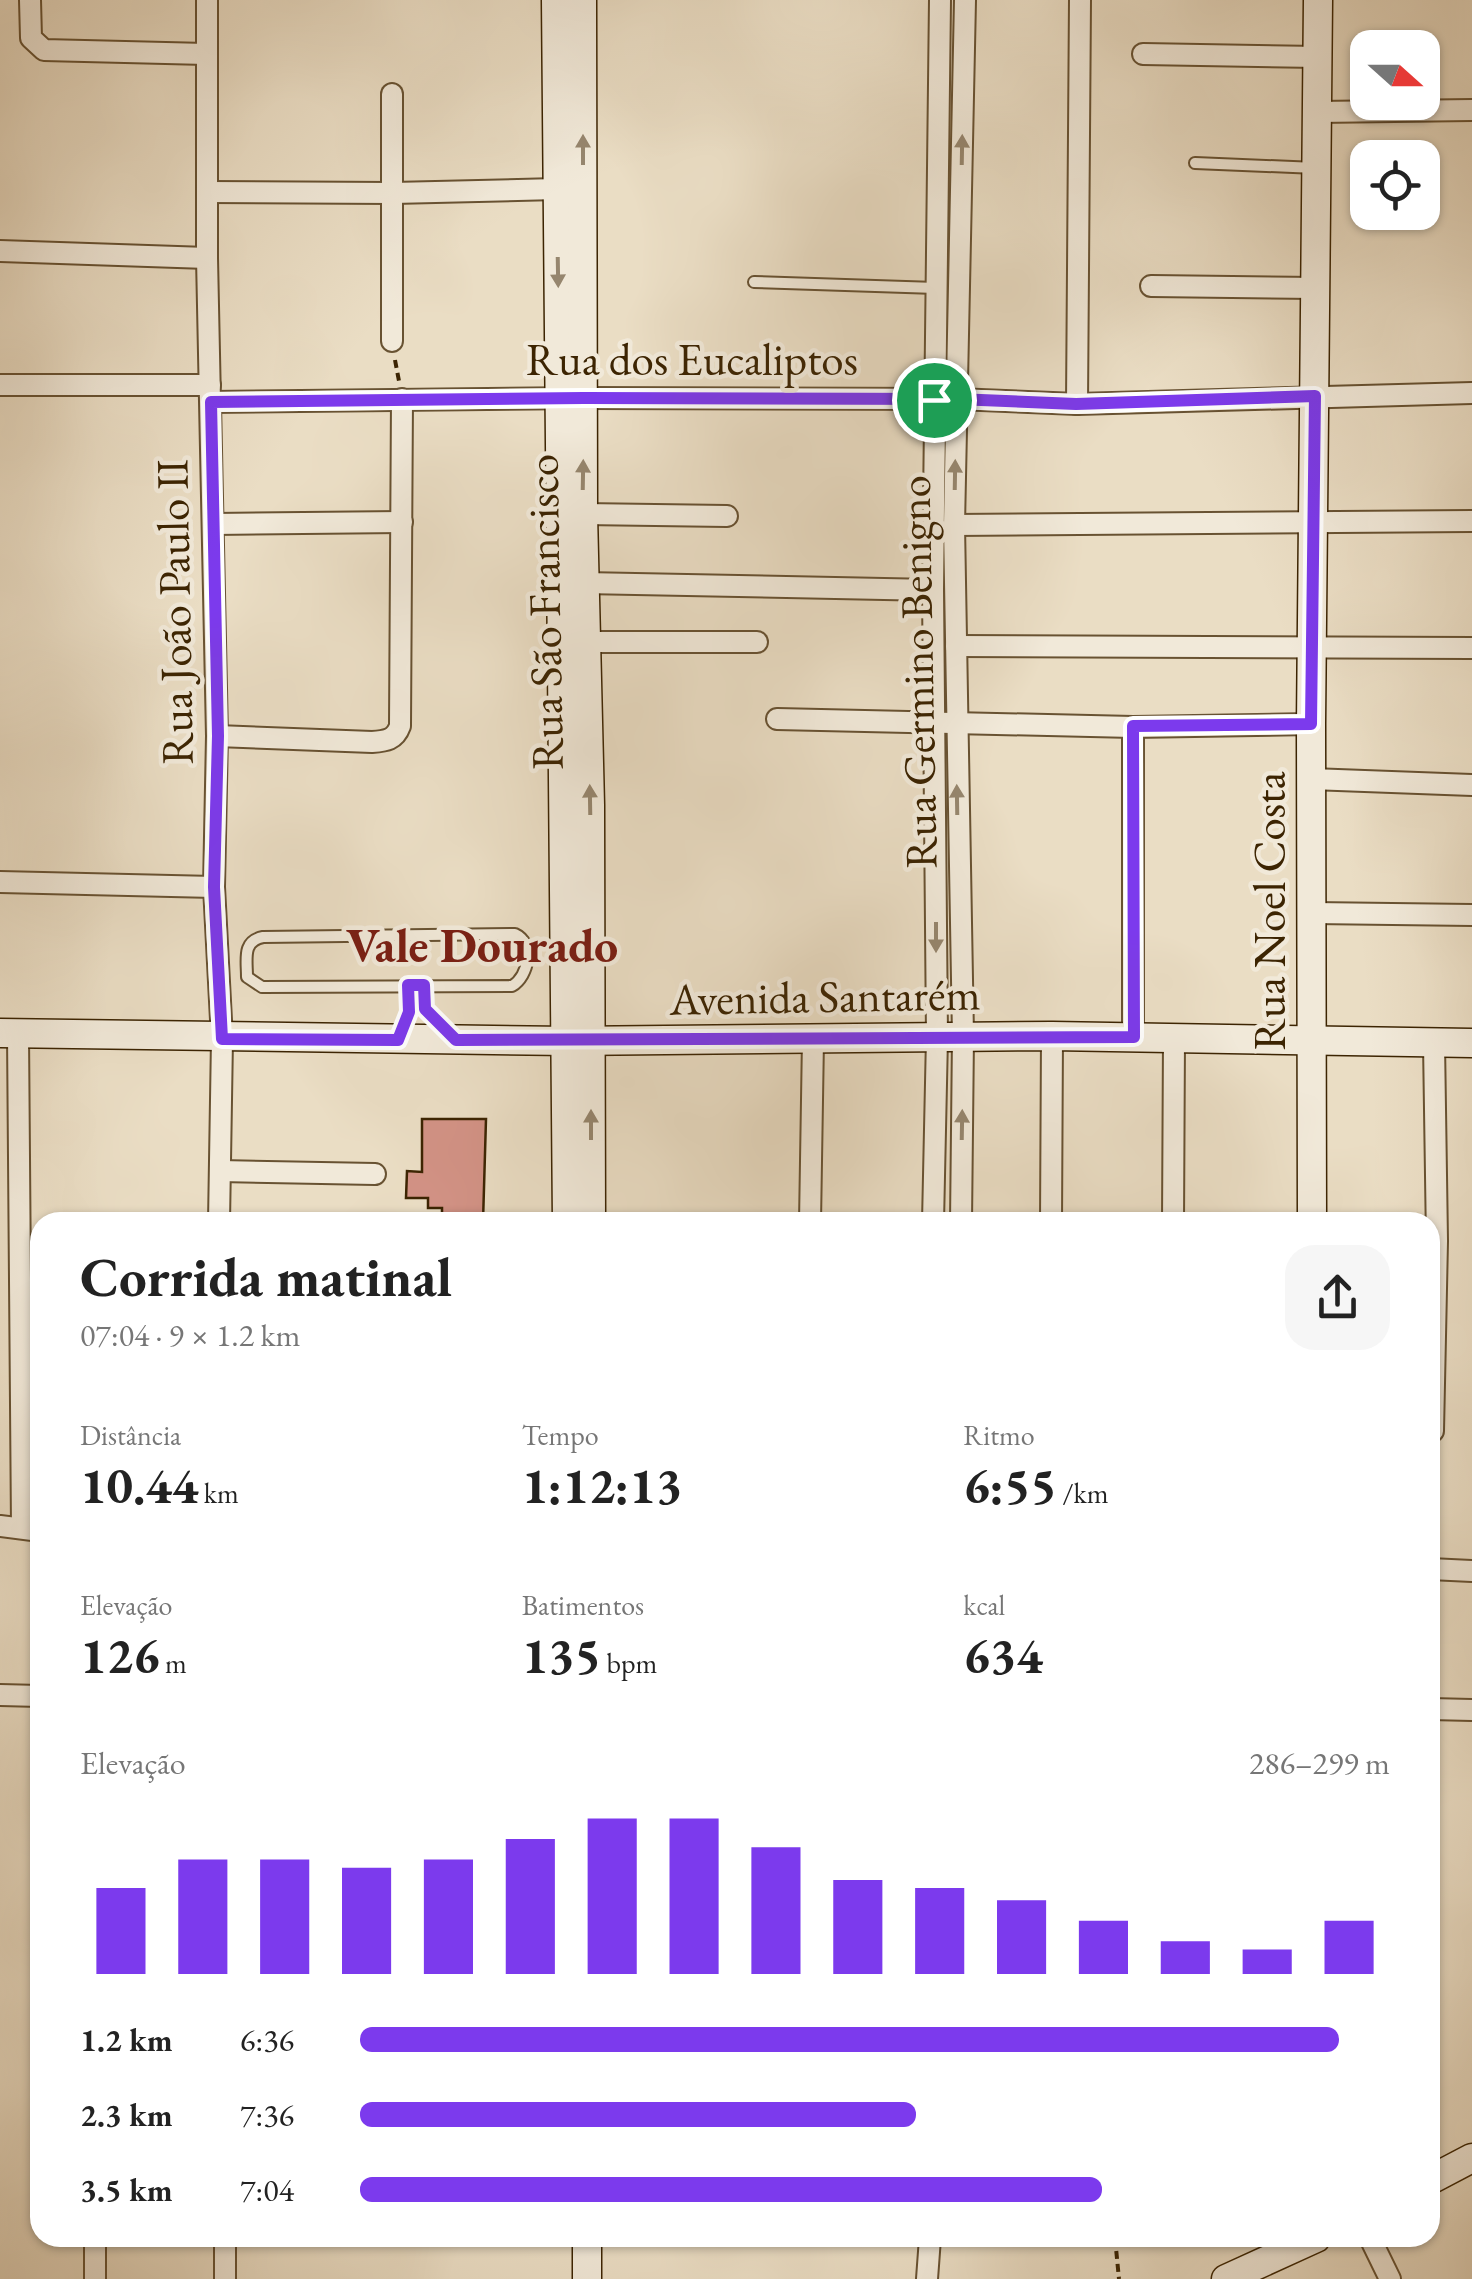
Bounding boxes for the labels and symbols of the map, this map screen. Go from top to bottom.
north arrow [1350,30,1440,120]
one-way arrow [575,134,591,166]
one-way arrow [954,134,970,166]
one-way arrow [551,257,567,289]
street label: Rua dos Eucaliptos [526,330,858,388]
pin [892,358,977,443]
street label: Rua São Francisco [512,453,576,771]
street label: Rua João Paulo II [142,459,206,765]
one-way arrow [575,459,591,491]
one-way arrow [947,459,963,491]
street label: Rua Germino Benigno [885,475,949,869]
street label: Rua Noel Costa [1240,772,1298,1050]
one-way arrow [581,784,597,816]
one-way arrow [949,784,965,816]
district label: Vale Dourado [346,914,618,976]
one-way arrow [928,922,944,954]
street label: Avenida Santarém [668,964,981,1028]
one-way arrow [583,1109,599,1141]
one-way arrow [954,1109,970,1141]

